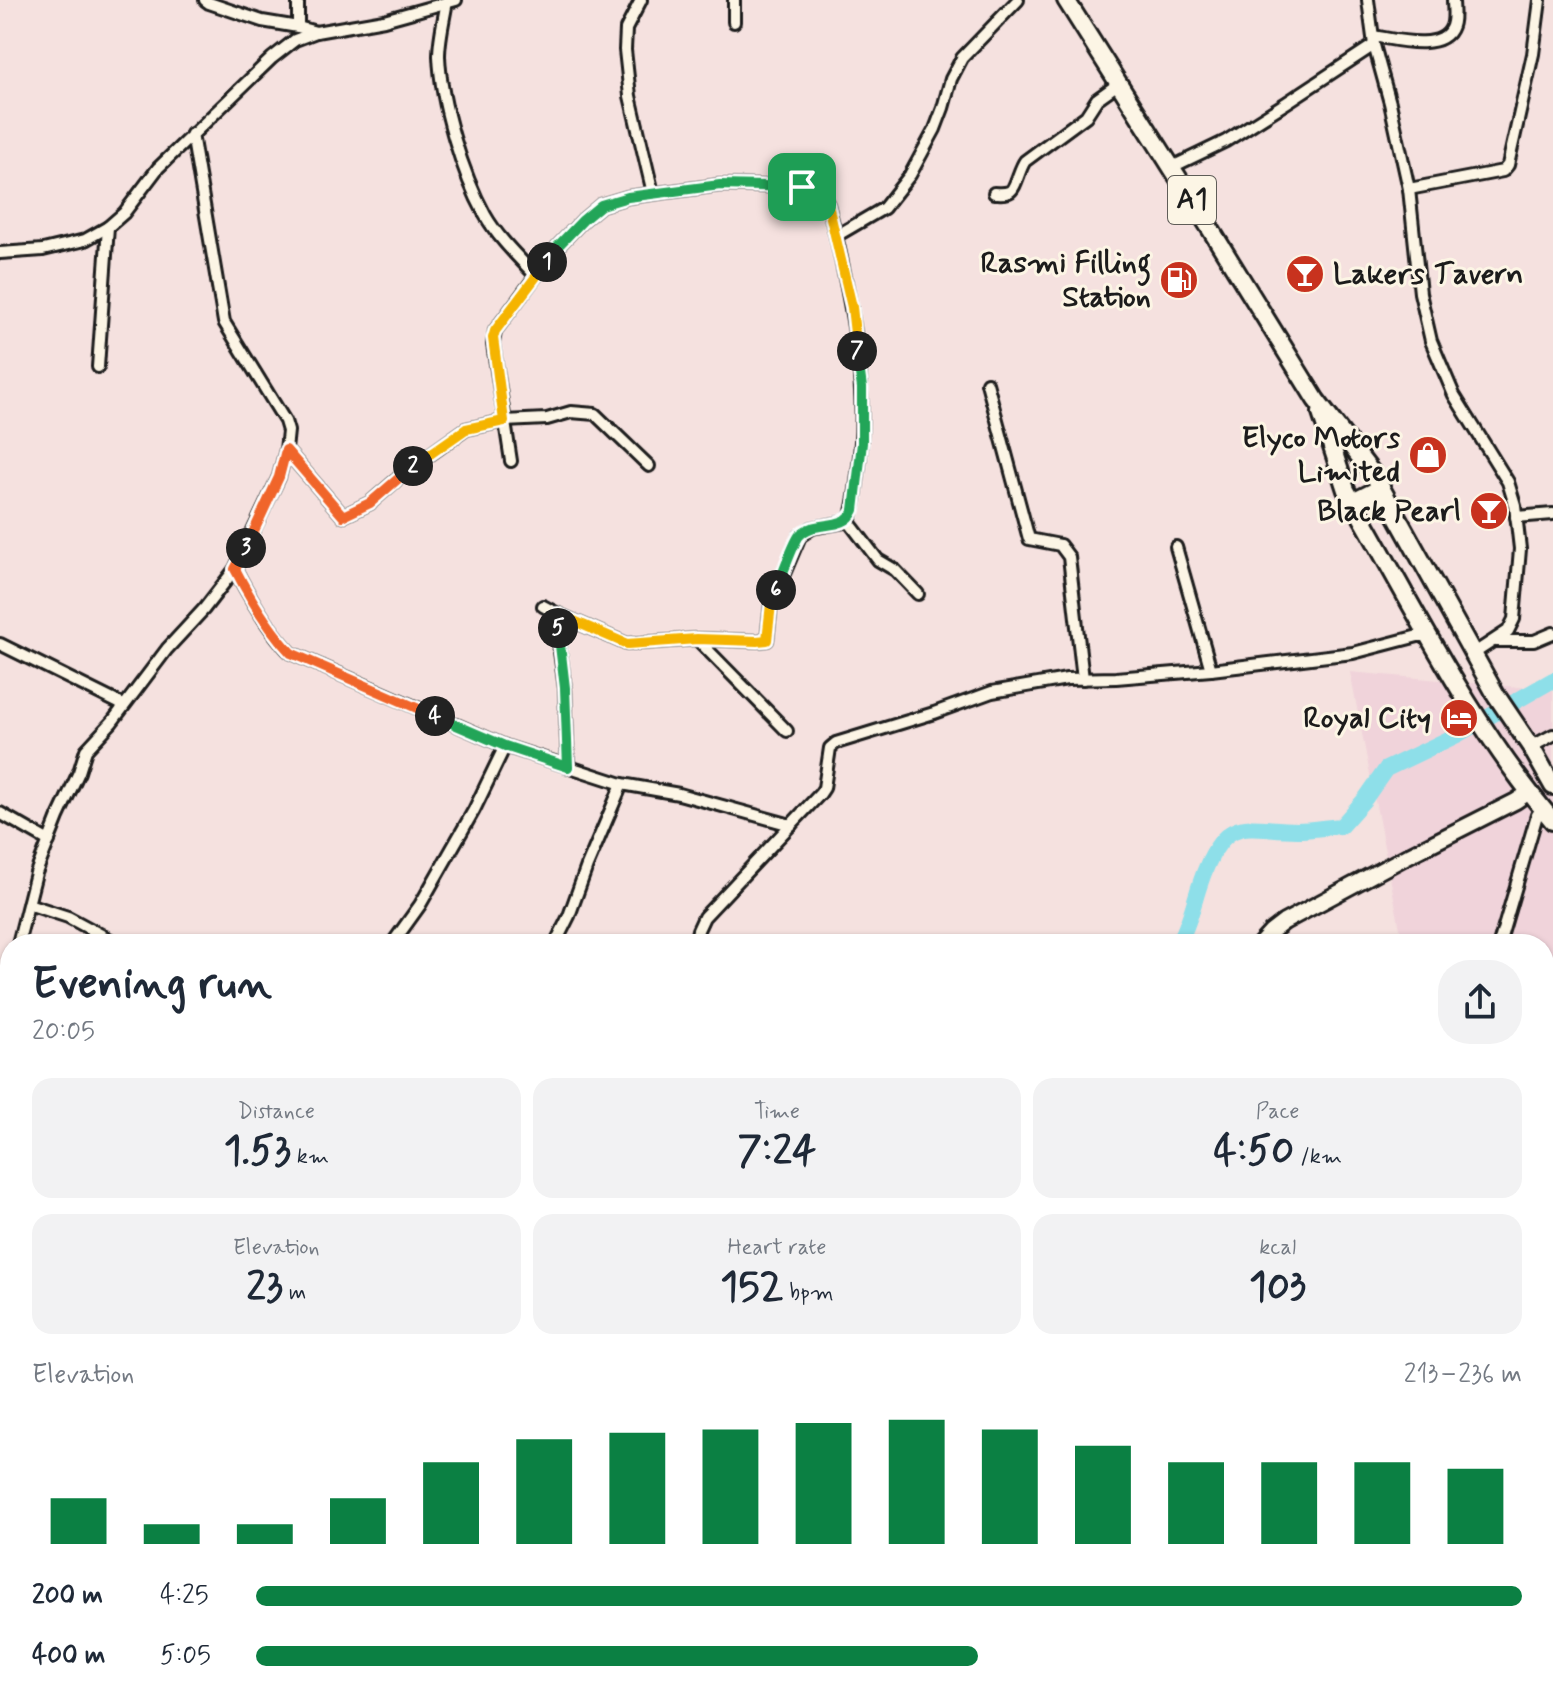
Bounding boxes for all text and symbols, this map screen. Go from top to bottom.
pin [768,153,836,221]
icon: arrive [780,165,824,209]
road number: A1 [1168,176,1216,224]
pin: 1 [527,242,567,282]
place label: Rasmi Filling Station [980,244,1151,317]
text: 1 [542,248,552,276]
bar icon: Lakers Tavern [1284,253,1326,295]
place label: Lakers Tavern [1333,255,1523,294]
fuel station icon: Rasmi Filling Station [1158,259,1200,301]
pin: 7 [837,331,877,371]
text: 7 [850,337,864,365]
place label: Elyco Motors Limited [1241,419,1401,492]
shop icon: Elyco Motors Limited [1407,434,1449,476]
pin: 2 [393,446,433,486]
text: 2 [408,452,418,480]
bar icon: Black Pearl [1468,490,1510,532]
place label: Black Pearl [1317,492,1461,531]
pin: 3 [226,528,266,568]
text: 3 [241,534,251,562]
pin: 6 [756,570,796,610]
text: 6 [770,576,782,604]
pin: 5 [538,608,578,648]
text: 5 [551,614,565,642]
pin: 4 [415,696,455,736]
hotel icon: Royal City [1438,697,1480,739]
place label: Royal City [1303,699,1431,738]
text: 4 [429,702,441,730]
text: Evening run [32,956,272,1014]
button: share [1438,960,1522,1044]
text: 20:05 [32,1015,95,1049]
text: Distance [238,1098,315,1126]
text: Time [754,1098,800,1126]
text: Pace [1256,1098,1300,1126]
text: 1.53 [224,1126,291,1178]
text: 7:24 [738,1126,816,1178]
text: 4:50 [1213,1126,1294,1178]
text: km [291,1143,329,1171]
text: /km [1294,1143,1342,1171]
text: Elevation [233,1234,320,1262]
text: Heart rate [728,1234,826,1262]
text: kcal [1259,1234,1296,1262]
text: 23 [246,1262,283,1314]
text: 152 [720,1262,783,1314]
text: 103 [1249,1262,1306,1314]
text: m [283,1279,306,1307]
text: bpm [783,1279,834,1307]
text: Elevation [32,1358,134,1392]
text: 213–236 m [1404,1358,1522,1392]
text: 200 m [32,1579,103,1613]
text: 4:25 [160,1579,209,1613]
text: 400 m [32,1639,105,1673]
text: 5:05 [160,1639,211,1673]

